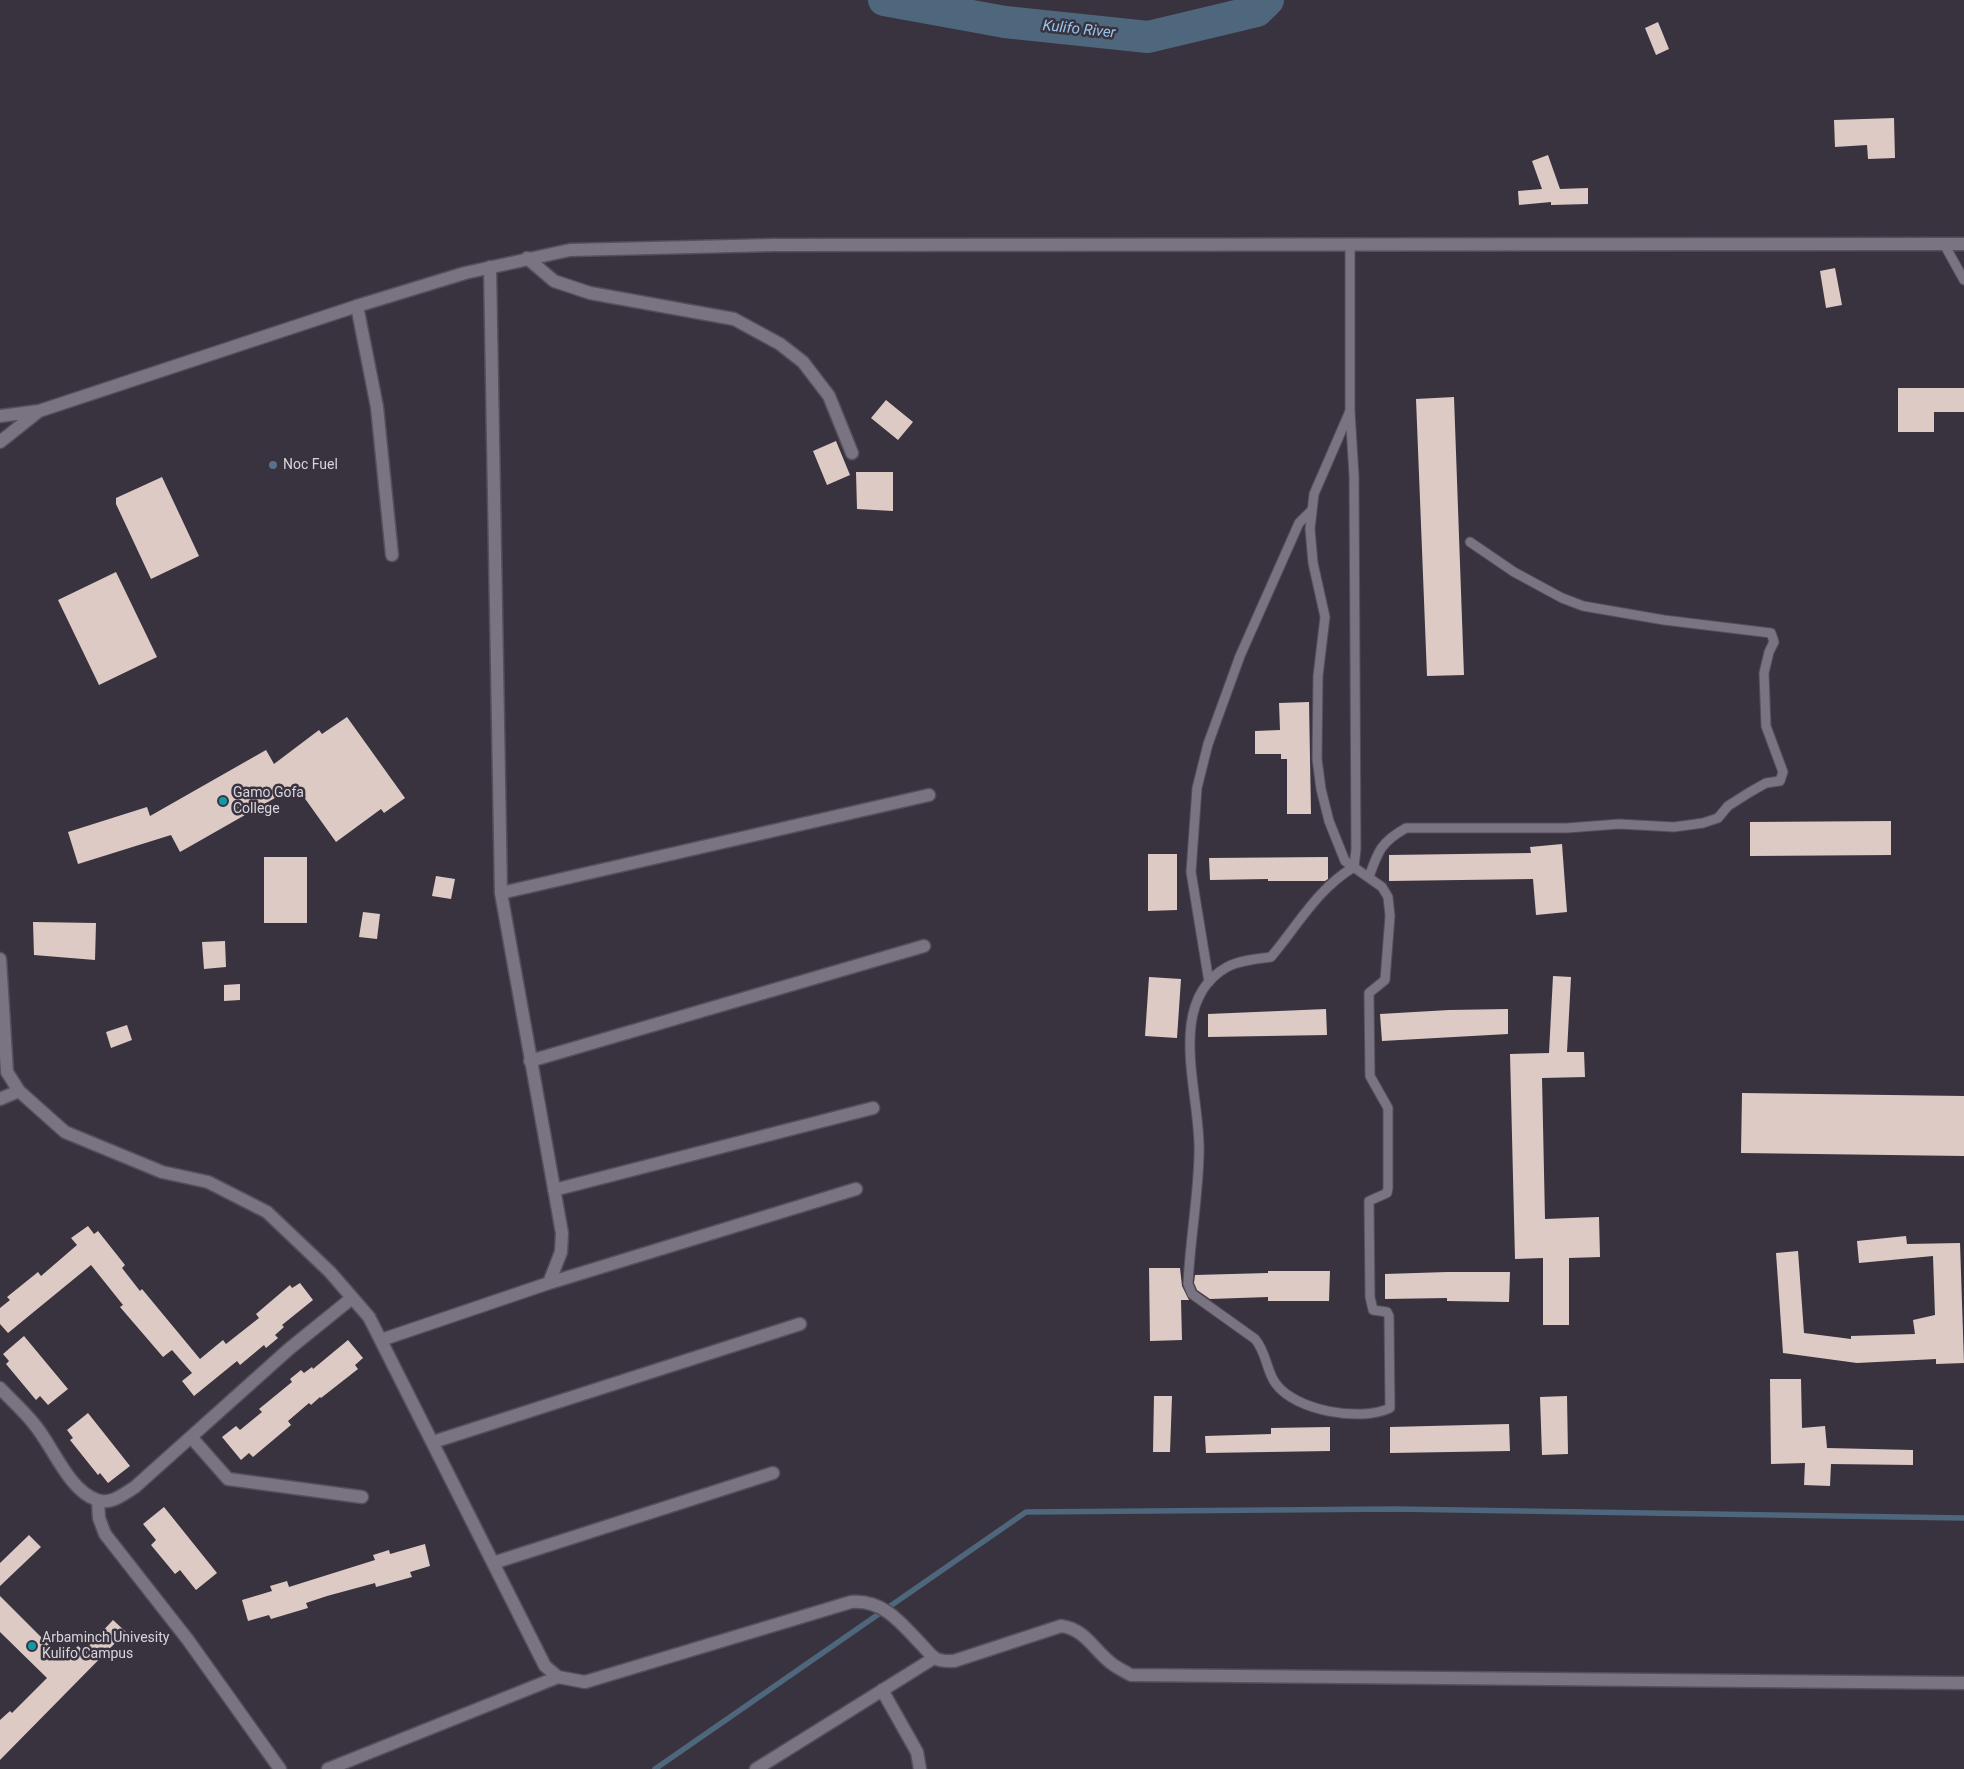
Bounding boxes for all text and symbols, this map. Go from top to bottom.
water label: Kulifo River [1042,17,1116,43]
place label: Noc Fuel [283,457,338,473]
marker: Noc Fuel [267,459,279,471]
place label: Gamo Gofa College [233,785,304,818]
marker: Gamo Gofa College [217,795,229,807]
place label: Arbaminch Univesity Kulifo Campus [42,1630,169,1662]
marker: Arbaminch Univesity Kulifo Campus [26,1640,38,1652]

